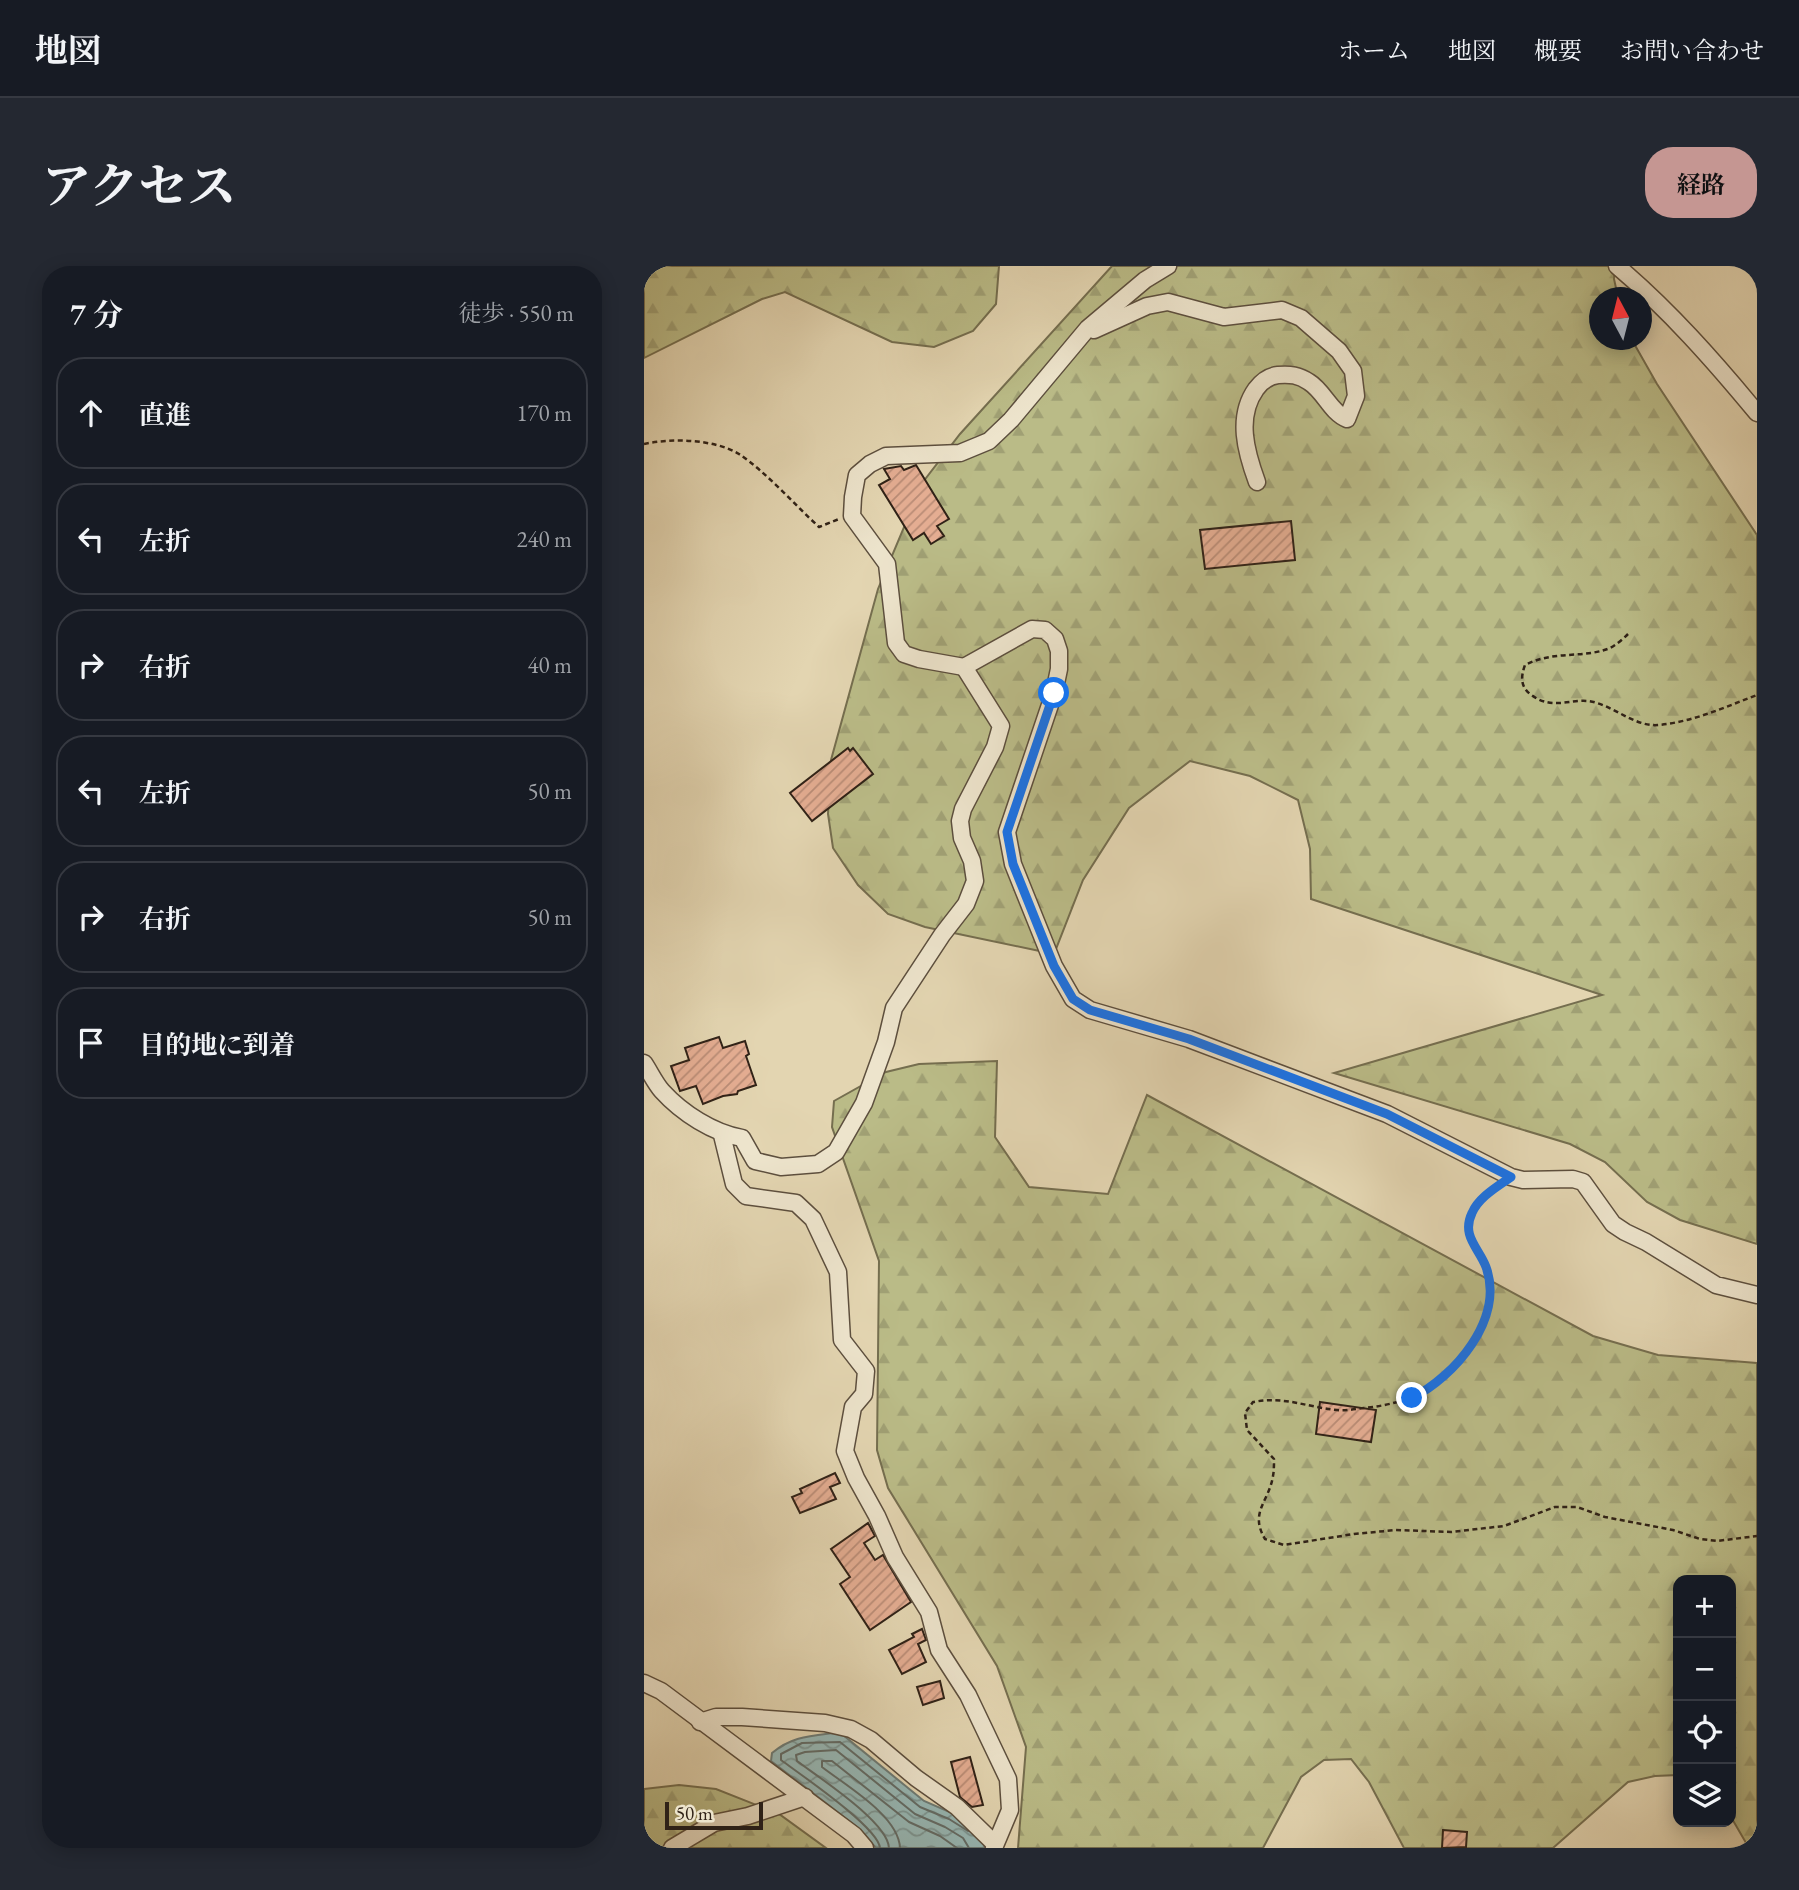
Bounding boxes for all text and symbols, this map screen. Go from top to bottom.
text: 地図 [35,29,101,72]
text: ホーム [1338,35,1410,66]
text: 地図 [1448,35,1496,66]
text: 概要 [1534,35,1582,66]
text: お問い合わせ [1620,35,1764,66]
button: 経路 [1645,147,1757,218]
text: アクセス [42,154,237,218]
north arrow [1589,287,1652,350]
text: 7 分 [70,295,123,334]
text: 徒歩 · 550 m [459,298,574,328]
icon: ahead [72,394,110,432]
text: 直進 [139,398,191,432]
text: 170 m [516,398,572,428]
icon: left [72,520,110,558]
text: 左折 [139,524,191,558]
text: 240 m [516,524,572,554]
icon: right [72,646,110,684]
text: 右折 [139,650,191,684]
text: 40 m [527,650,572,680]
route start [1038,677,1069,708]
icon: left [72,772,110,810]
text: 左折 [139,776,191,810]
text: 50 m [527,776,572,806]
icon: right [72,898,110,936]
text: 右折 [139,902,191,936]
text: 50 m [527,902,572,932]
icon: arrive [72,1024,110,1062]
text: 目的地に到着 [139,1028,295,1062]
route end [1396,1382,1427,1413]
map controls [1673,1575,1736,1827]
button: + [1673,1575,1736,1638]
button: − [1673,1638,1736,1701]
button: locate [1673,1701,1736,1764]
button: layers [1673,1764,1736,1827]
scale bar [665,1799,763,1831]
text: 50 m [676,1801,713,1826]

